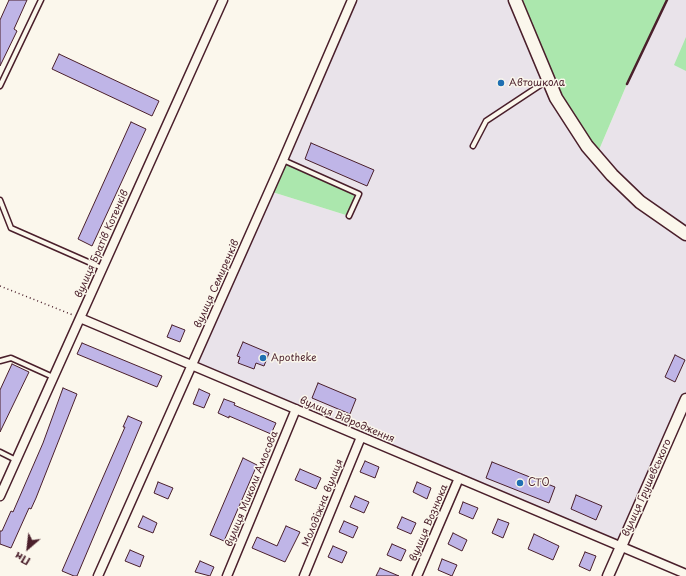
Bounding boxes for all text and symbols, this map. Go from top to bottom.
place label: Автошкола [509,77,565,89]
marker: Автошкола [496,78,506,88]
street label: вулиця Братів Котенків [73,188,131,300]
street label: вулиця Семиренків [192,238,242,330]
place label: Apotheke [271,352,317,364]
marker: Apotheke [258,353,268,363]
street label: вулиця Відродження [298,395,396,445]
street label: вулиця Миколи Амосова [223,429,281,549]
street label: вулиця Грушевського [620,437,674,539]
street label: Молодіжна вулиця [300,457,346,549]
place label: СТО [528,477,550,489]
marker: СТО [515,478,525,488]
street label: вулиця Вознюка [407,483,451,563]
north arrow [8,528,48,568]
text: Пн [11,548,33,570]

